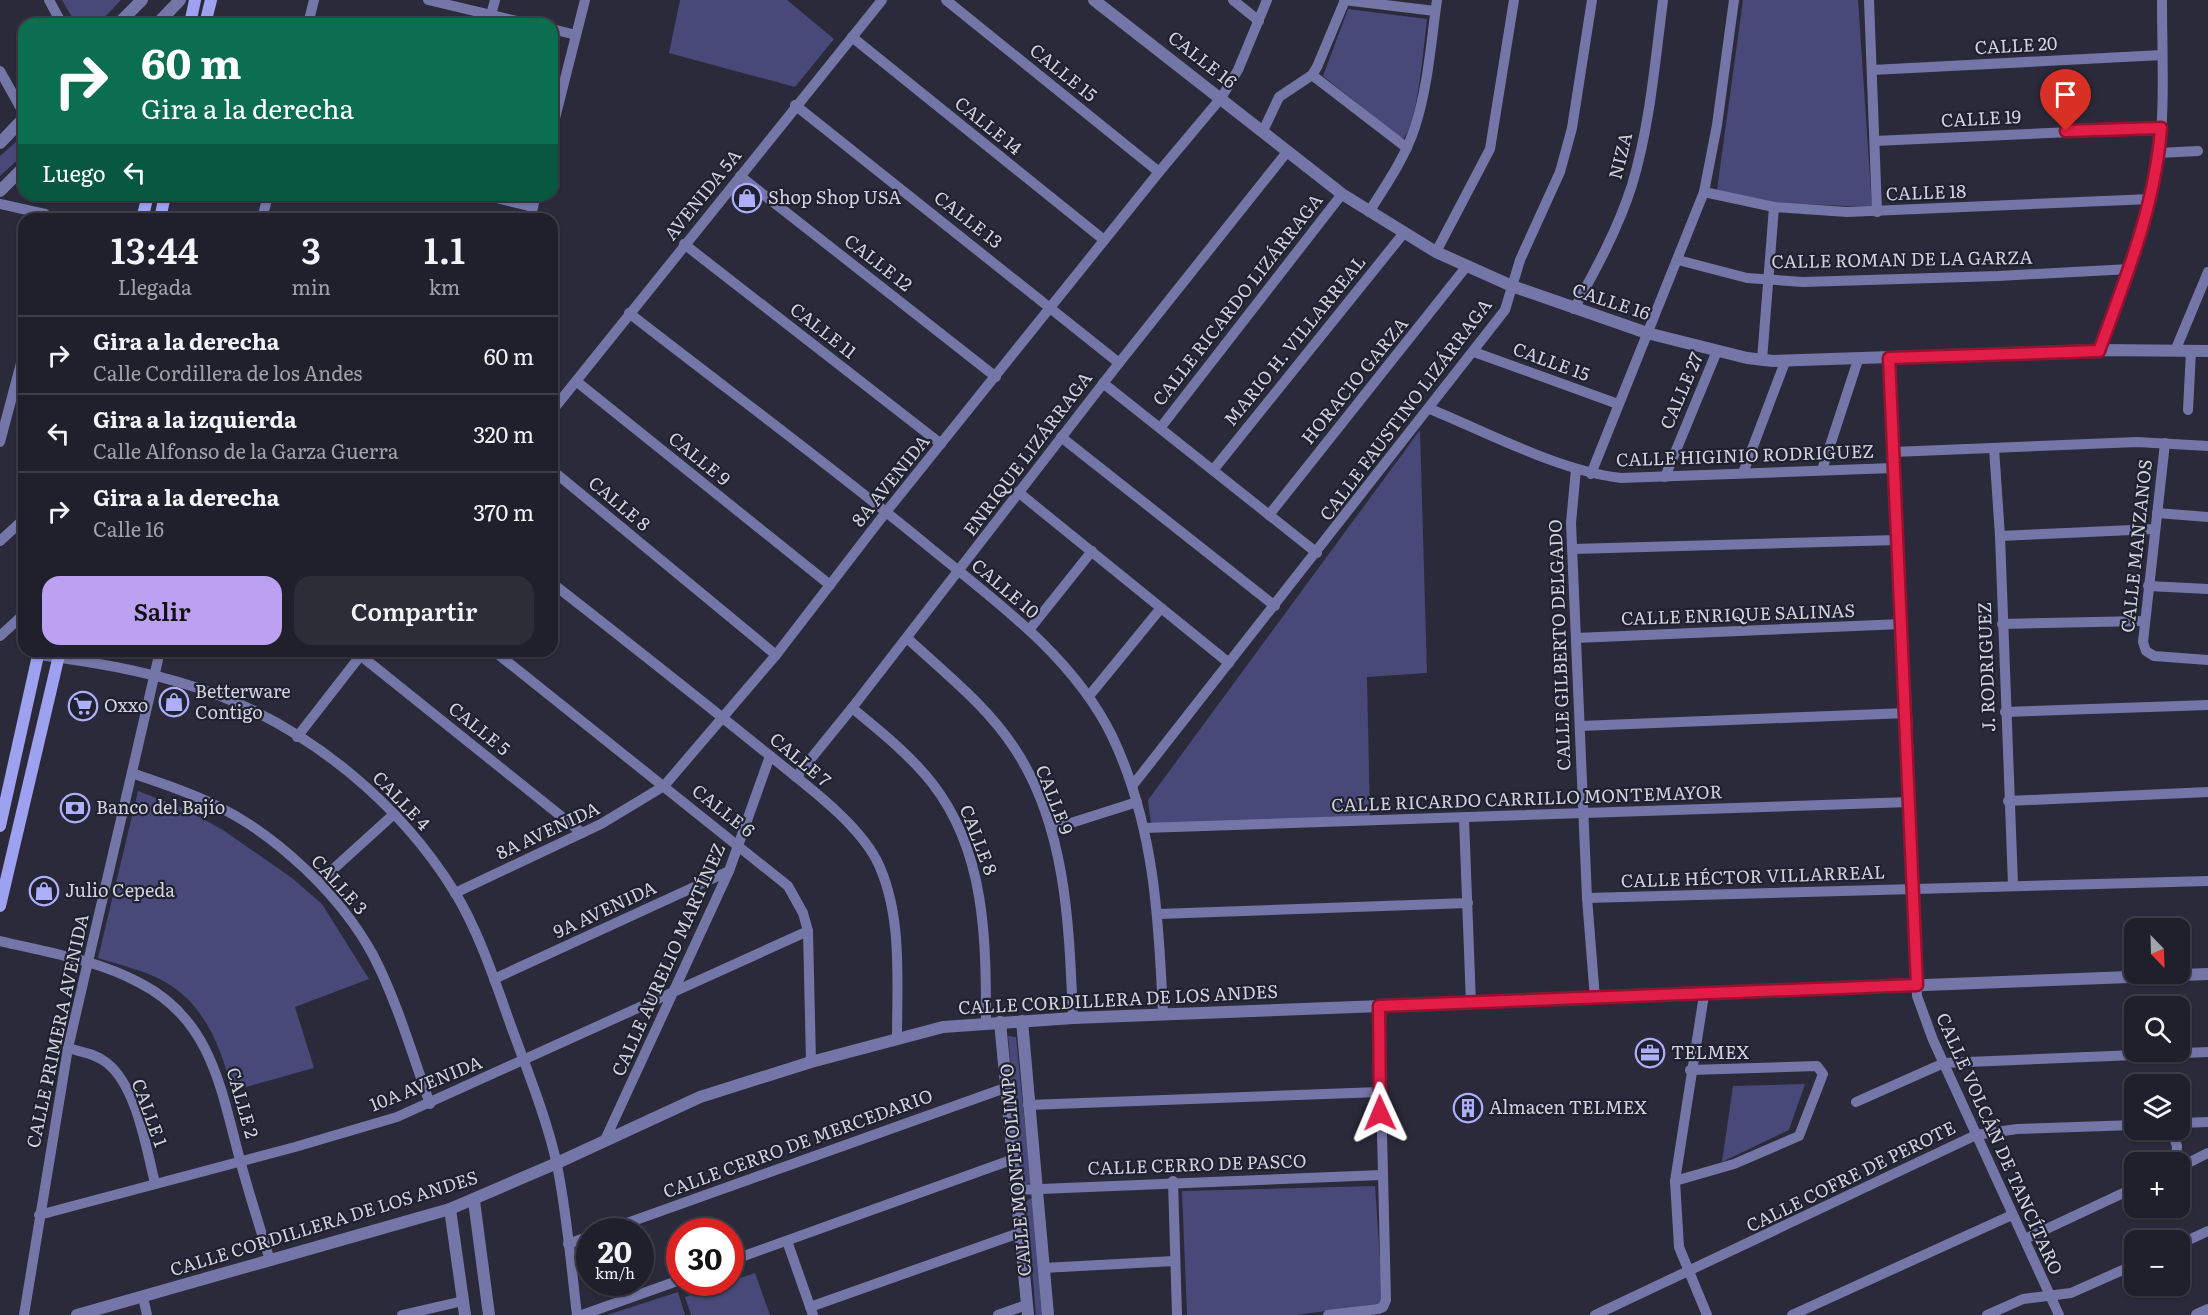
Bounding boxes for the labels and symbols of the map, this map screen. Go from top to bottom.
street label: CALLE 16 [1163,23,1243,94]
street label: CALLE 20 [1974,29,2058,60]
street label: CALLE 15 [1024,36,1103,107]
pin [2040,69,2091,131]
street label: CALLE 14 [949,89,1029,161]
street label: CALLE 19 [1940,102,2022,133]
street label: NIZA [1601,129,1638,182]
street label: AVENIDA 5A [657,143,747,245]
street label: CALLE 18 [1885,177,1967,206]
shop icon: Shop Shop USA [731,182,763,214]
place label: Shop Shop USA [768,183,901,210]
street label: CALLE 13 [929,183,1009,254]
street label: CALLE RICARDO LIZÁRRAGA [1145,187,1328,411]
street label: CALLE 12 [839,227,919,297]
street label: CALLE ROMAN DE LA GARZA [1771,243,2033,274]
street label: MARIO H. VILLARREAL [1216,249,1371,431]
street label: CALLE 16 [1569,275,1654,326]
street label: CALLE FAUSTINO LIZÁRRAGA [1312,292,1497,526]
street label: CALLE 11 [785,295,863,365]
street label: HORACIO GARZA [1294,311,1414,449]
street label: CALLE 15 [1509,334,1594,387]
street label: CALLE 27 [1652,348,1709,433]
street label: ENRIQUE LIZÁRRAGA [956,365,1098,541]
street label: CALLE 9 [663,424,737,491]
street label: 8A AVENIDA [844,428,935,532]
street label: CALLE HIGINIO RODRIGUEZ [1615,437,1874,472]
street label: CALLE MANZANOS [2113,458,2158,634]
street label: CALLE 8 [583,469,657,537]
street label: CALLE GILBERTO DELGADO [1541,519,1576,771]
street label: CALLE 10 [966,551,1046,624]
street label: CALLE ENRIQUE SALINAS [1620,596,1855,631]
street label: J. RODRIGUEZ [1970,602,2001,733]
place label: Betterware Contigo [195,677,291,725]
shop icon: Betterware Contigo [158,686,190,718]
supermarket icon: Oxxo [67,690,99,722]
place label: Oxxo [104,691,148,718]
street label: CALLE 5 [443,695,517,761]
street label: CALLE 7 [764,725,837,793]
street label: CALLE 9 [1030,761,1081,838]
street label: CALLE 4 [367,764,437,836]
street label: CALLE 6 [687,777,761,843]
street label: CALLE RICARDO CARRILLO MONTEMAYOR [1331,777,1723,818]
bank icon: Banco del Bajío [59,792,91,824]
place label: Banco del Bajío [96,793,225,820]
street label: 8A AVENIDA [491,794,603,865]
street label: CALLE 8 [954,800,1005,879]
street label: CALLE AURELIO MARTÍNEZ [604,839,731,1080]
street label: CALLE 3 [306,848,375,920]
street label: CALLE HÉCTOR VILLARREAL [1620,857,1886,894]
street label: 9A AVENIDA [548,873,660,944]
shop icon: Julio Cepeda [28,875,60,907]
place label: Julio Cepeda [65,876,175,903]
street label: CALLE PRIMERA AVENIDA [19,911,95,1150]
north arrow [2124,918,2190,984]
street label: CALLE CORDILLERA DE LOS ANDES [957,977,1279,1020]
street label: CALLE VOLCÁN DE TANCÍTARO [1930,1008,2071,1279]
office icon: TELMEX [1634,1037,1666,1069]
place label: TELMEX [1671,1038,1749,1065]
street label: 10A AVENIDA [365,1048,486,1117]
street label: CALLE MONTE OLIMPO [992,1063,1037,1278]
street label: CALLE 2 [220,1064,266,1141]
street label: CALLE 1 [126,1075,175,1150]
street label: CALLE CERRO DE MERCEDARIO [659,1081,936,1204]
position arrow [1348,1081,1412,1145]
building icon: Almacen TELMEX [1452,1092,1484,1124]
place label: Almacen TELMEX [1489,1093,1647,1120]
street label: CALLE COFRE DE PEROTE [1741,1113,1960,1238]
street label: CALLE CERRO DE PASCO [1087,1146,1307,1181]
street label: CALLE CORDILLERA DE LOS ANDES [166,1163,481,1282]
speed limit sign: 30 [666,1218,744,1296]

